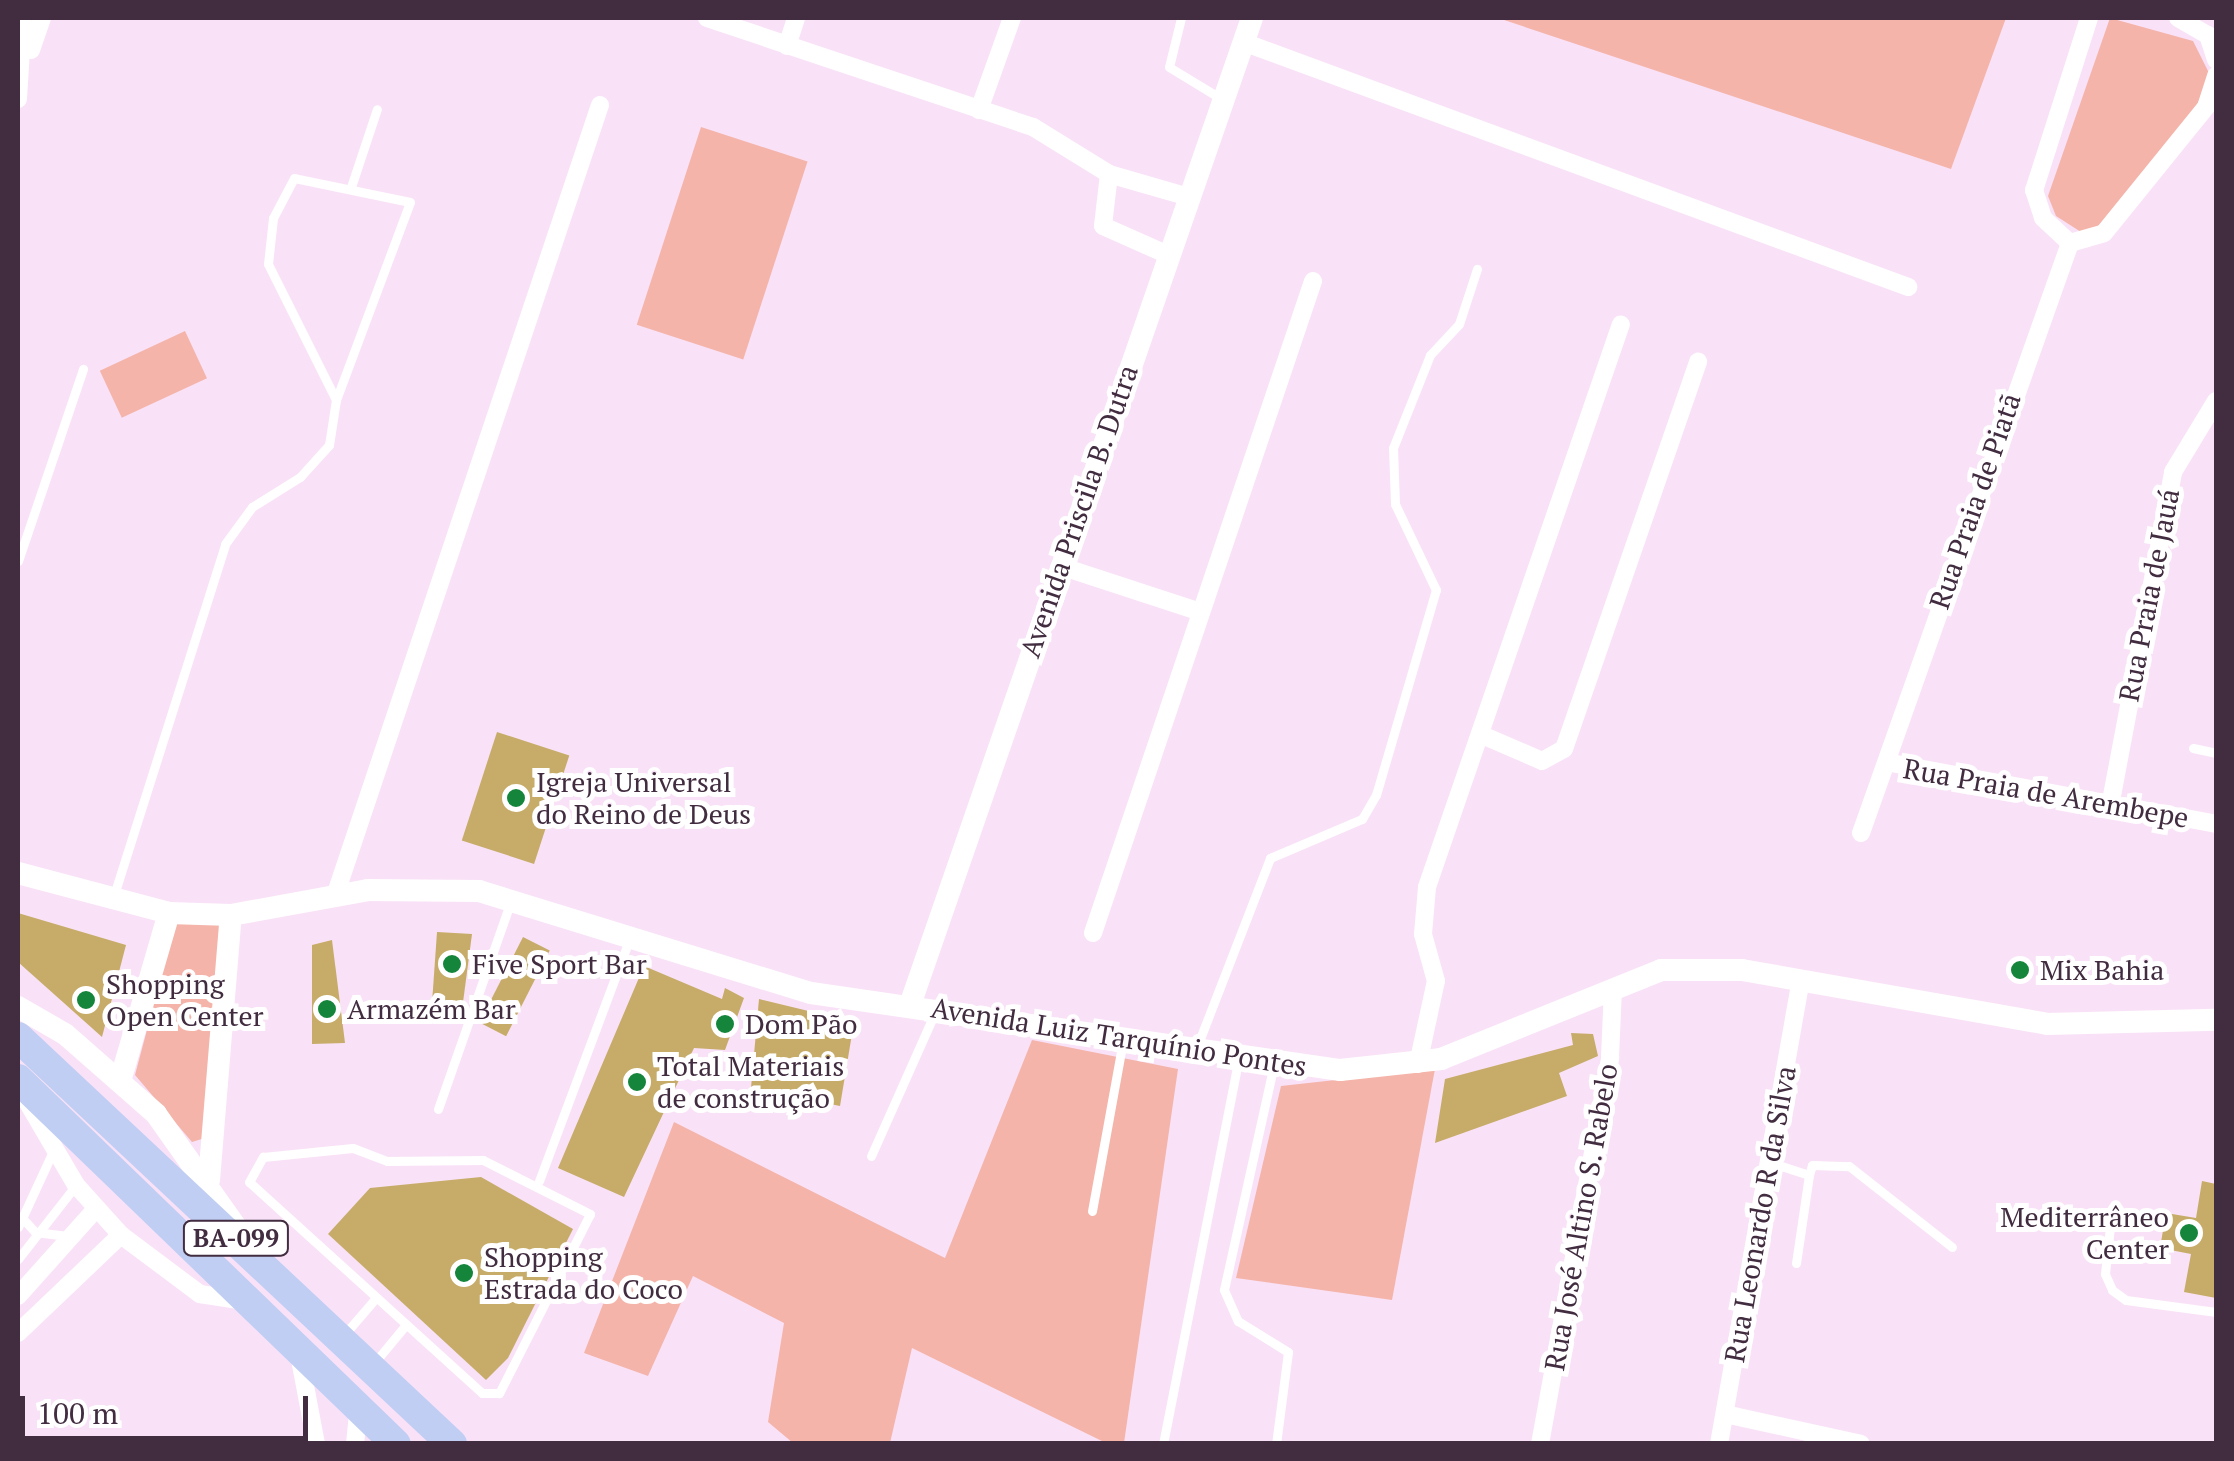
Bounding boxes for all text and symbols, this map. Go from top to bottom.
street label: Avenida Priscila B. Dutra [1013,360,1145,662]
street label: Rua Praia de Piatã [1922,389,2028,613]
street label: Rua Praia de Jauá [2112,486,2186,704]
street label: Rua Praia de Arembepe [1900,751,2192,835]
place label: Igreja Universal do Reino de Deus [536,765,751,831]
marker: Igreja Universal do Reino de Deus [505,787,527,809]
place label: Five Sport Bar [472,947,647,981]
marker: Five Sport Bar [441,953,463,975]
place label: Mix Bahia [2040,953,2164,987]
marker: Mix Bahia [2009,959,2031,981]
place label: Shopping Open Center [106,967,263,1033]
marker: Shopping Open Center [75,989,97,1011]
street label: Avenida Luiz Tarquínio Pontes [929,991,1309,1083]
place label: Armazém Bar [347,992,516,1026]
marker: Armazém Bar [316,998,338,1020]
place label: Dom Pão [745,1007,858,1041]
marker: Dom Pão [714,1013,736,1035]
place label: Total Materiais de construção [657,1049,844,1115]
street label: Rua José Altino S. Rabelo [1537,1060,1625,1374]
street label: Rua Leonardo R da Silva [1717,1063,1803,1365]
marker: Total Materiais de construção [626,1071,648,1093]
place label: Mediterrâneo Center [2000,1200,2169,1266]
road number: BA-099 [181,1218,291,1258]
marker: Mediterrâneo Center [2178,1222,2200,1244]
place label: Shopping Estrada do Coco [484,1240,683,1306]
marker: Shopping Estrada do Coco [453,1262,475,1284]
scale bar [25,1376,312,1438]
text: 100 m [37,1393,118,1433]

